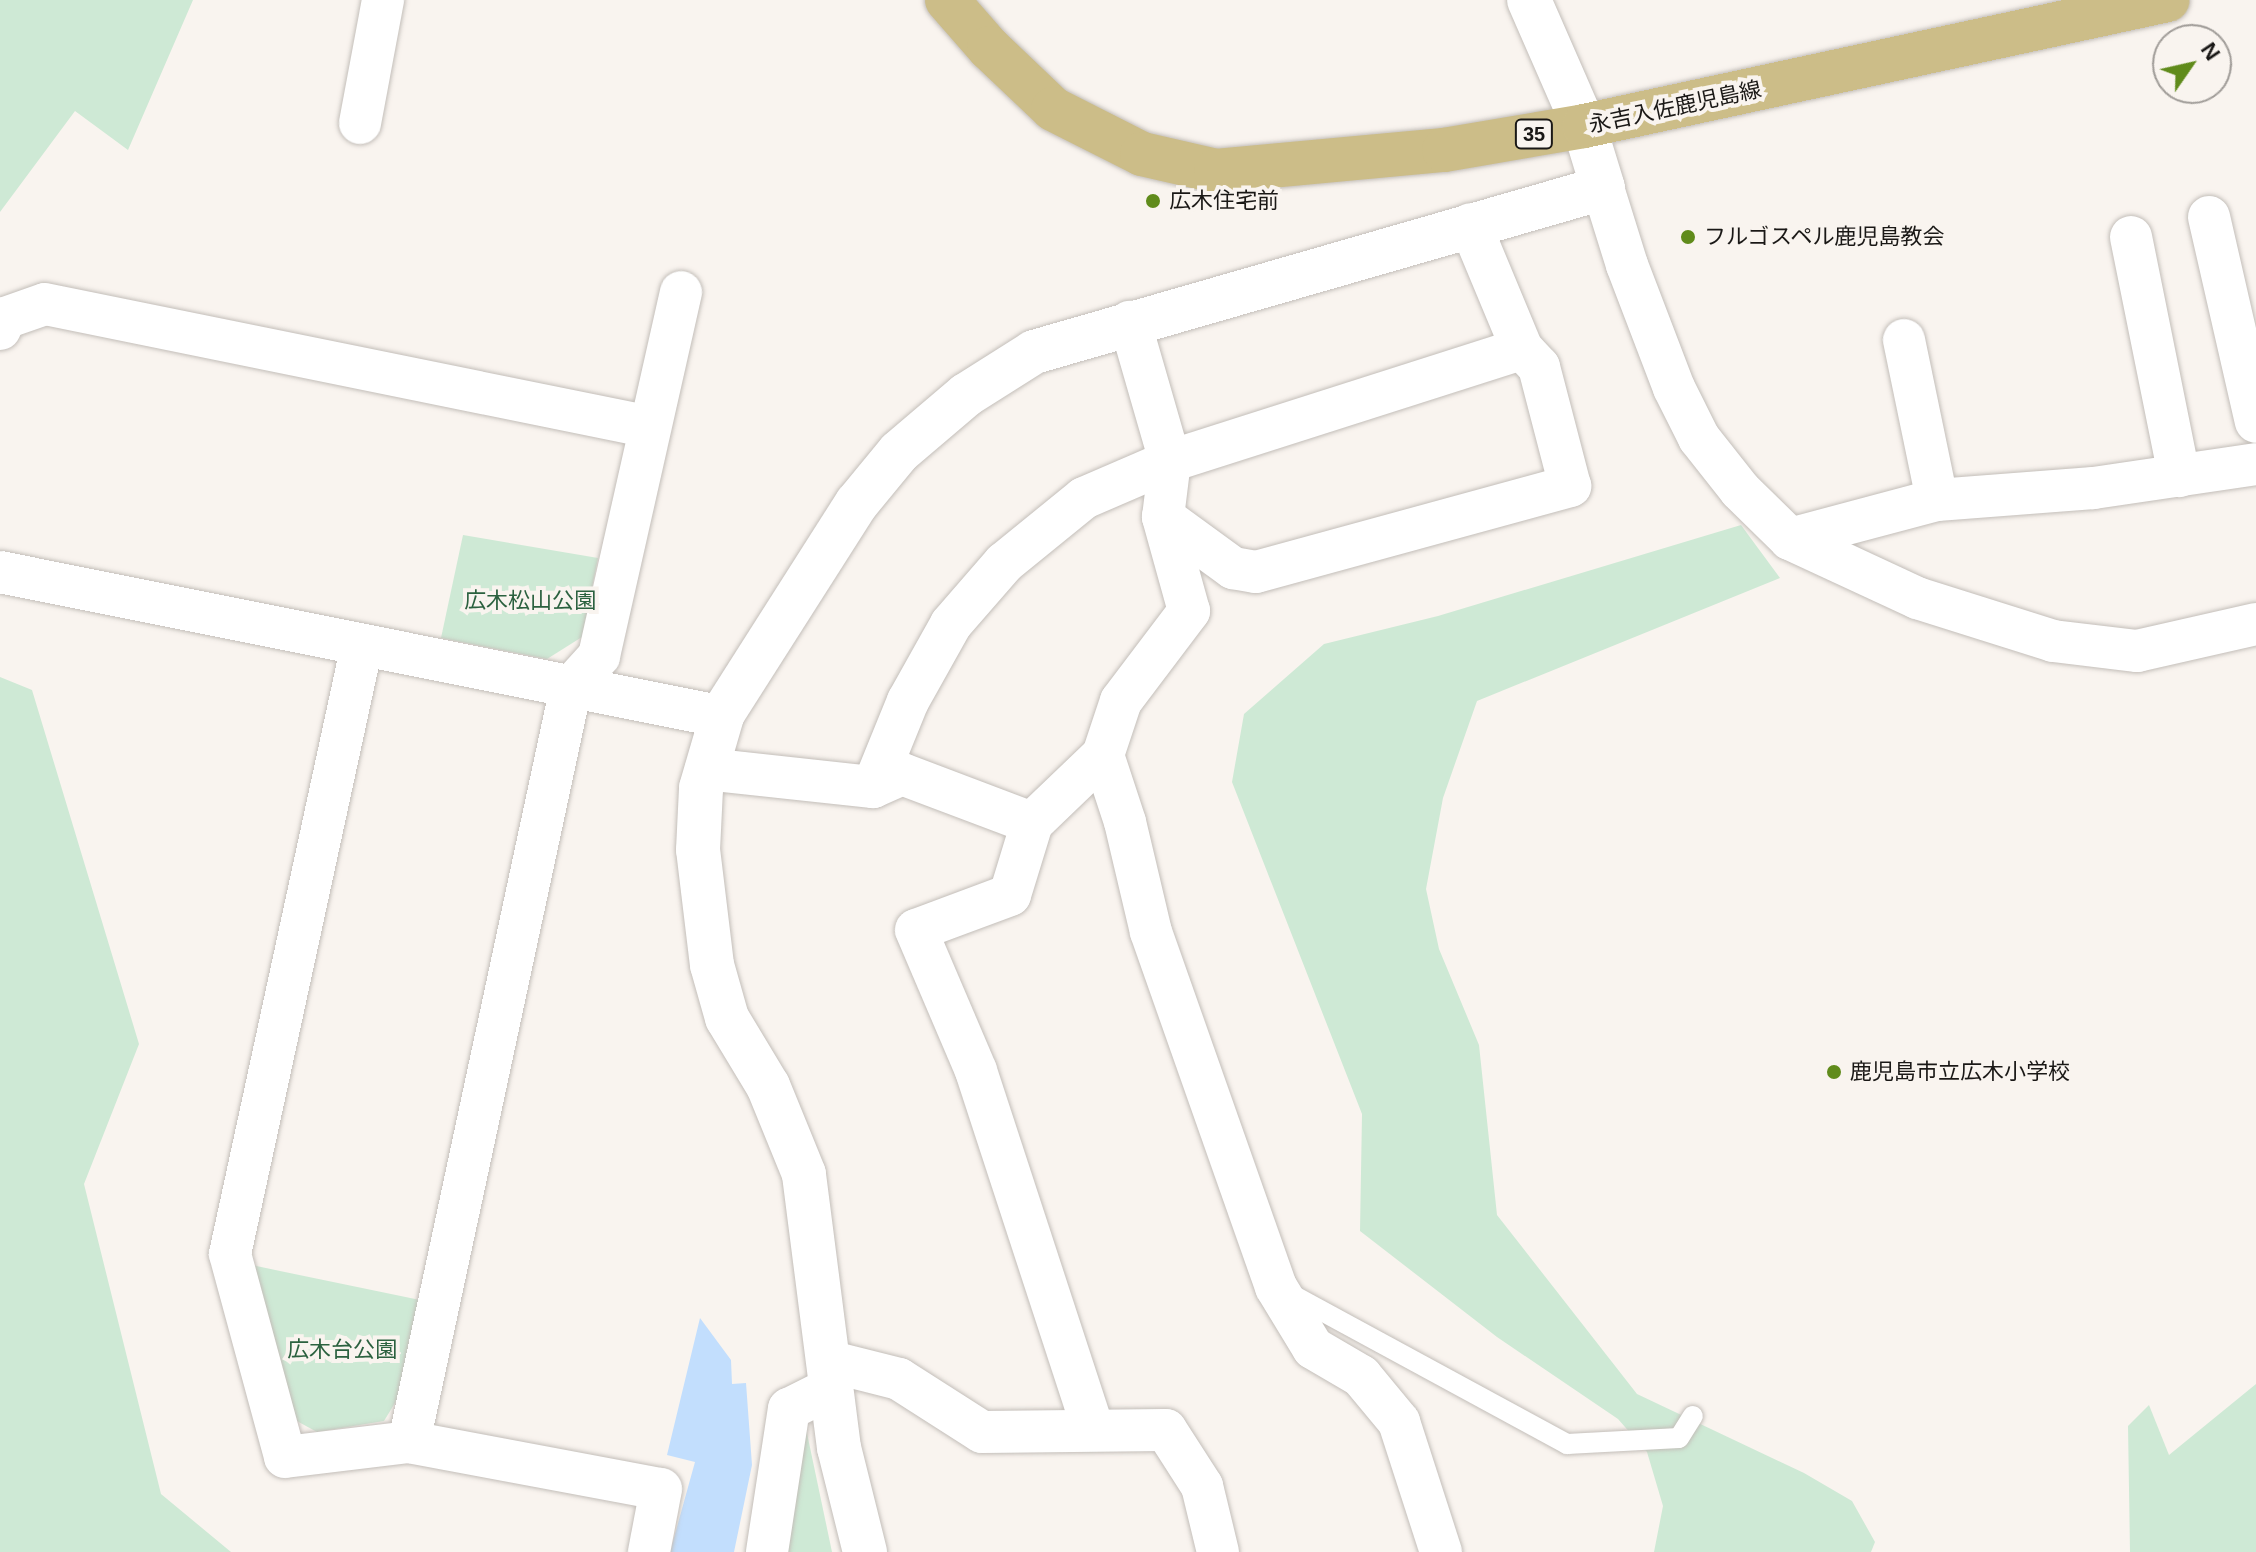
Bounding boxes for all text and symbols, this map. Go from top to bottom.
north arrow [2152,24,2232,104]
text: N [2196,38,2225,65]
street label: 永吉入佐鹿児島線 [1586,76,1764,138]
road number: 35 [1514,118,1554,150]
place label: 広木住宅前 [1169,188,1279,214]
marker: 広木住宅前 [1144,192,1162,210]
place label: フルゴスペル鹿児島教会 [1704,224,1946,250]
marker: フルゴスペル鹿児島教会 [1679,228,1697,246]
park label: 広木松山公園 [464,588,596,614]
place label: 鹿児島市立広木小学校 [1850,1059,2070,1085]
marker: 鹿児島市立広木小学校 [1825,1063,1843,1081]
park label: 広木台公園 [287,1337,397,1363]

